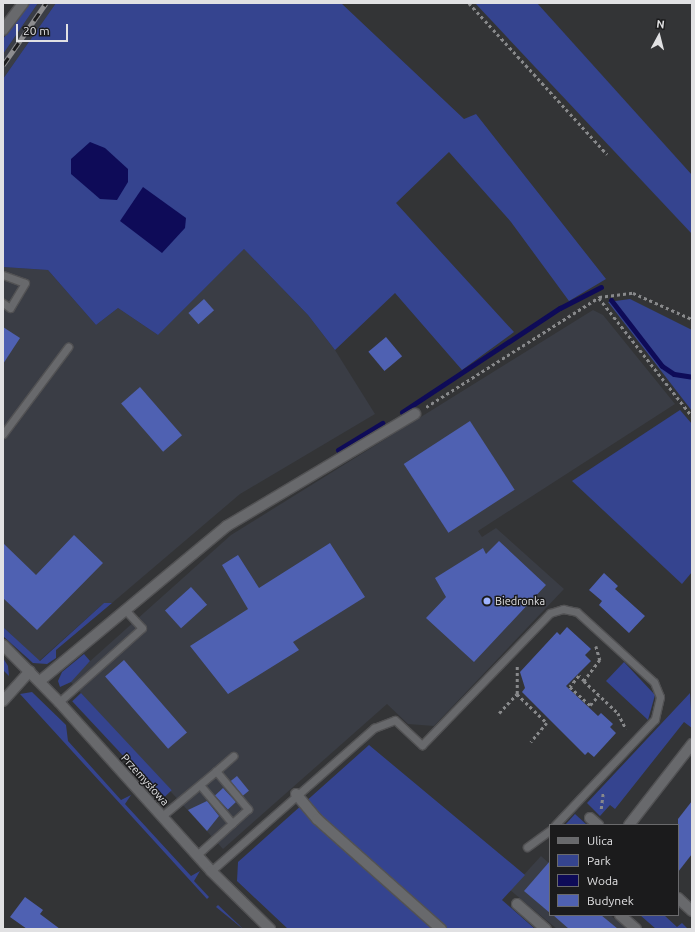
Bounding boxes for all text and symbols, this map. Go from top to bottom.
scale bar [18,16,70,42]
north arrow [639,16,679,56]
text: N [656,18,665,31]
text: 20 m [23,24,50,37]
place label: Biedronka [495,594,545,608]
marker: Biedronka [482,596,492,606]
street label: Przemysłowa [118,751,172,809]
legend [549,824,679,916]
text: Ulica [587,834,613,847]
text: Park [587,854,611,867]
text: Woda [587,874,618,887]
text: Budynek [587,894,634,907]

